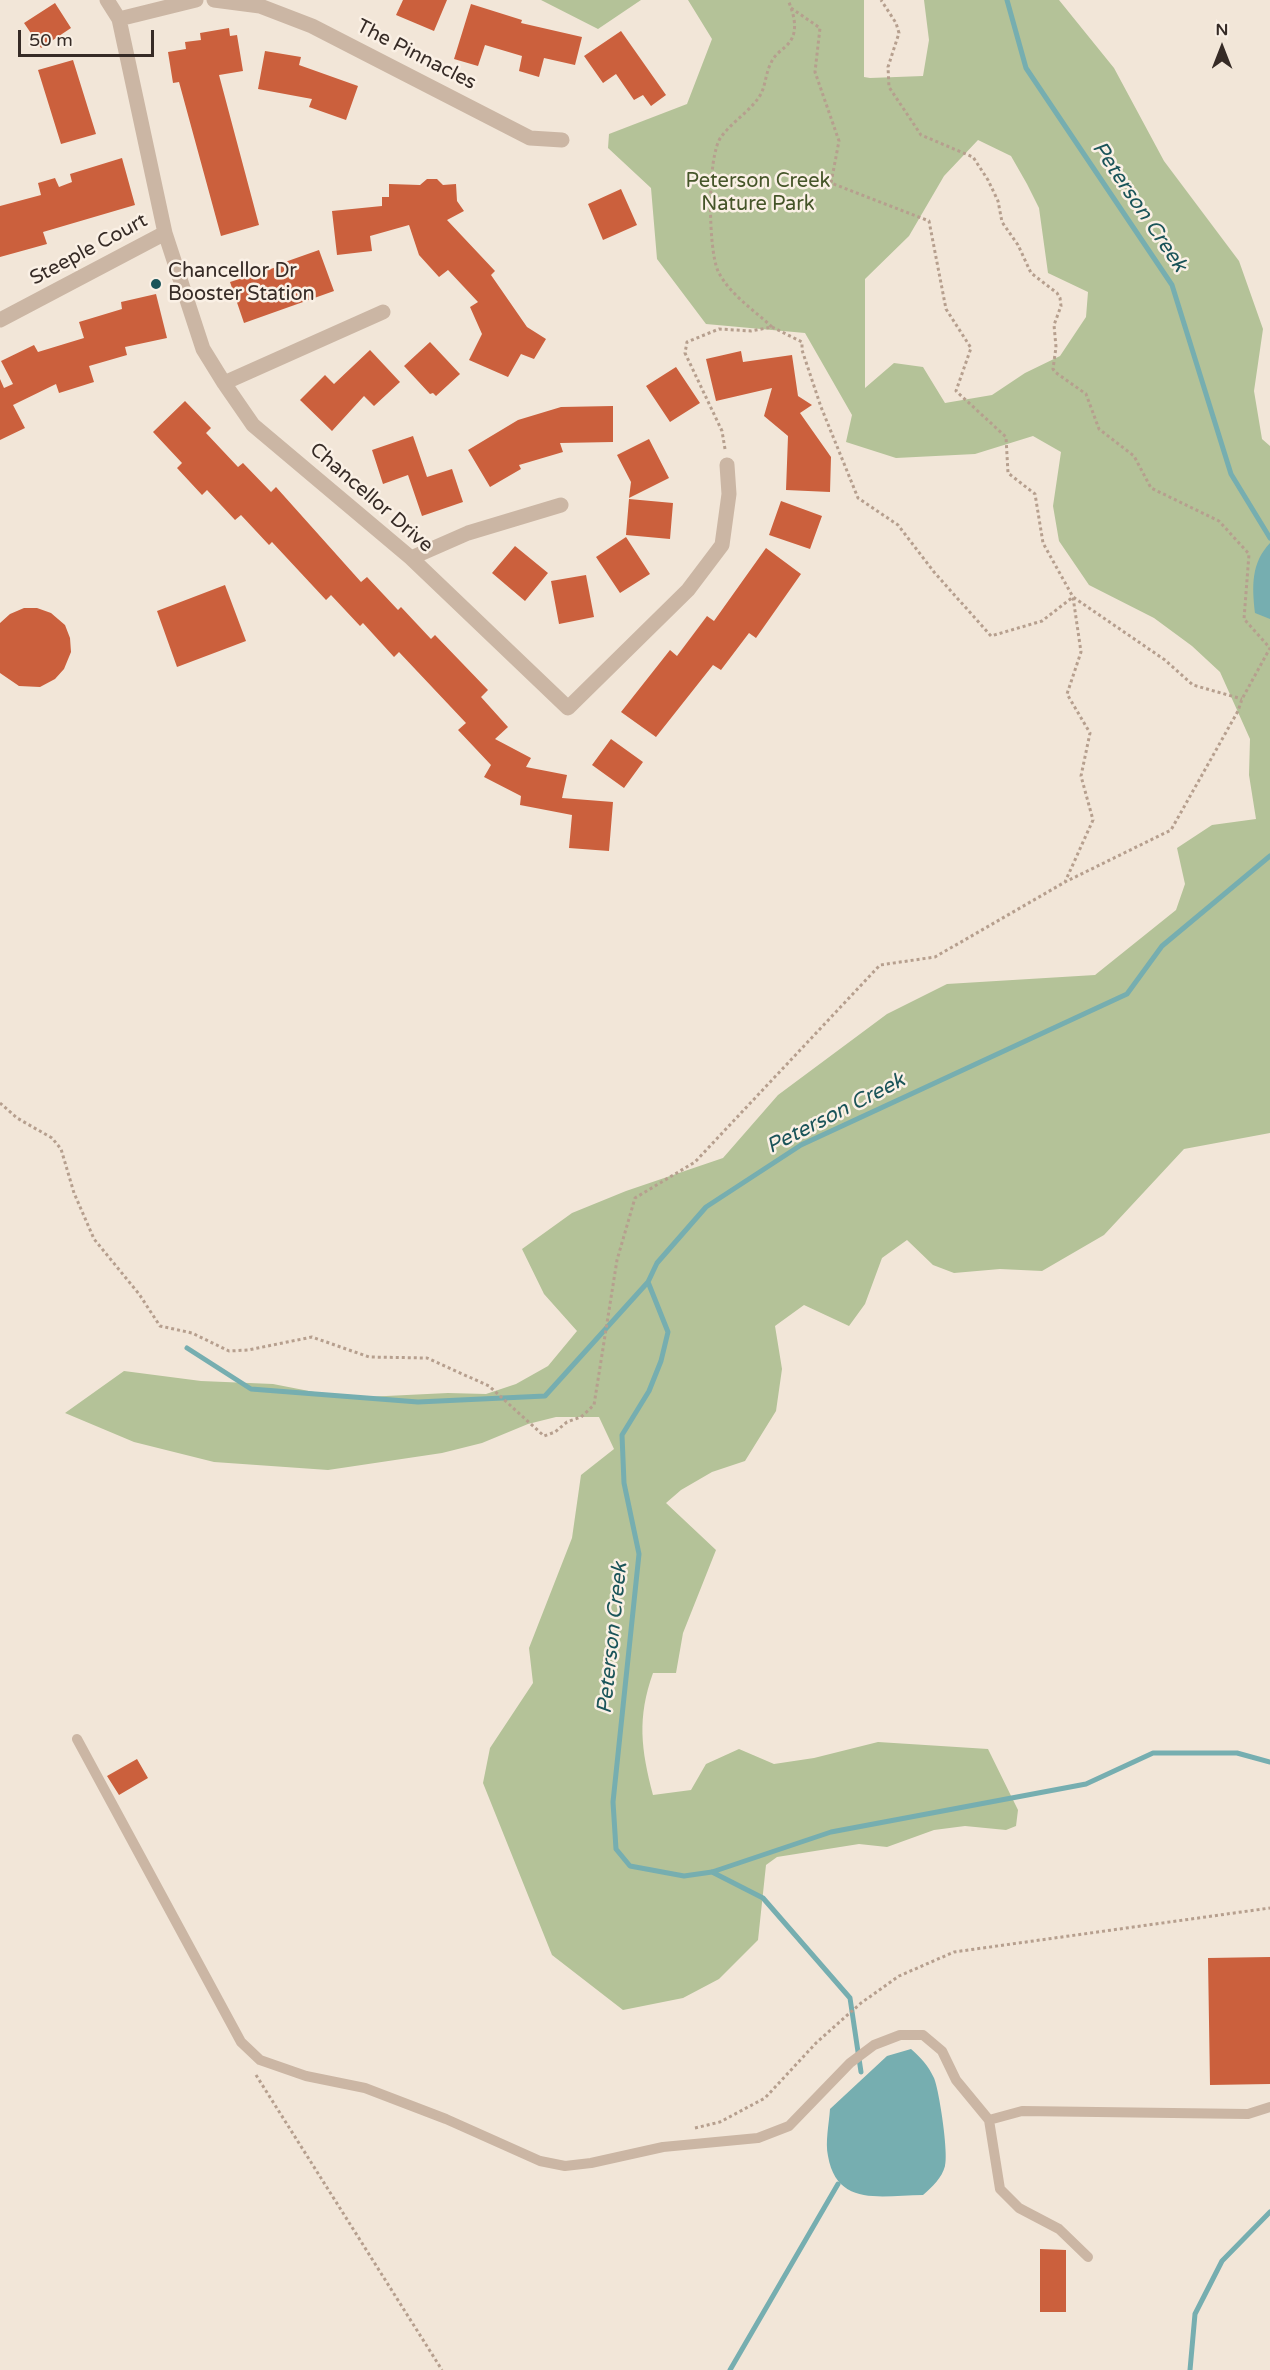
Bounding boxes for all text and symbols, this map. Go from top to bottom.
street label: The Pinnacles [352,15,480,95]
scale bar [21,18,158,56]
north arrow [1192,18,1252,78]
text: N [1216,20,1228,40]
text: 50 m [29,29,73,51]
water label: Peterson Creek [1086,137,1192,277]
park label: Peterson Creek Nature Park [686,170,830,217]
street label: Steeple Court [26,209,152,291]
place label: Chancellor Dr Booster Station [168,260,315,307]
marker: Chancellor Dr Booster Station [149,277,163,291]
street label: Chancellor Drive [304,438,438,558]
water label: Peterson Creek [763,1068,909,1160]
water label: Peterson Creek [593,1561,633,1715]

